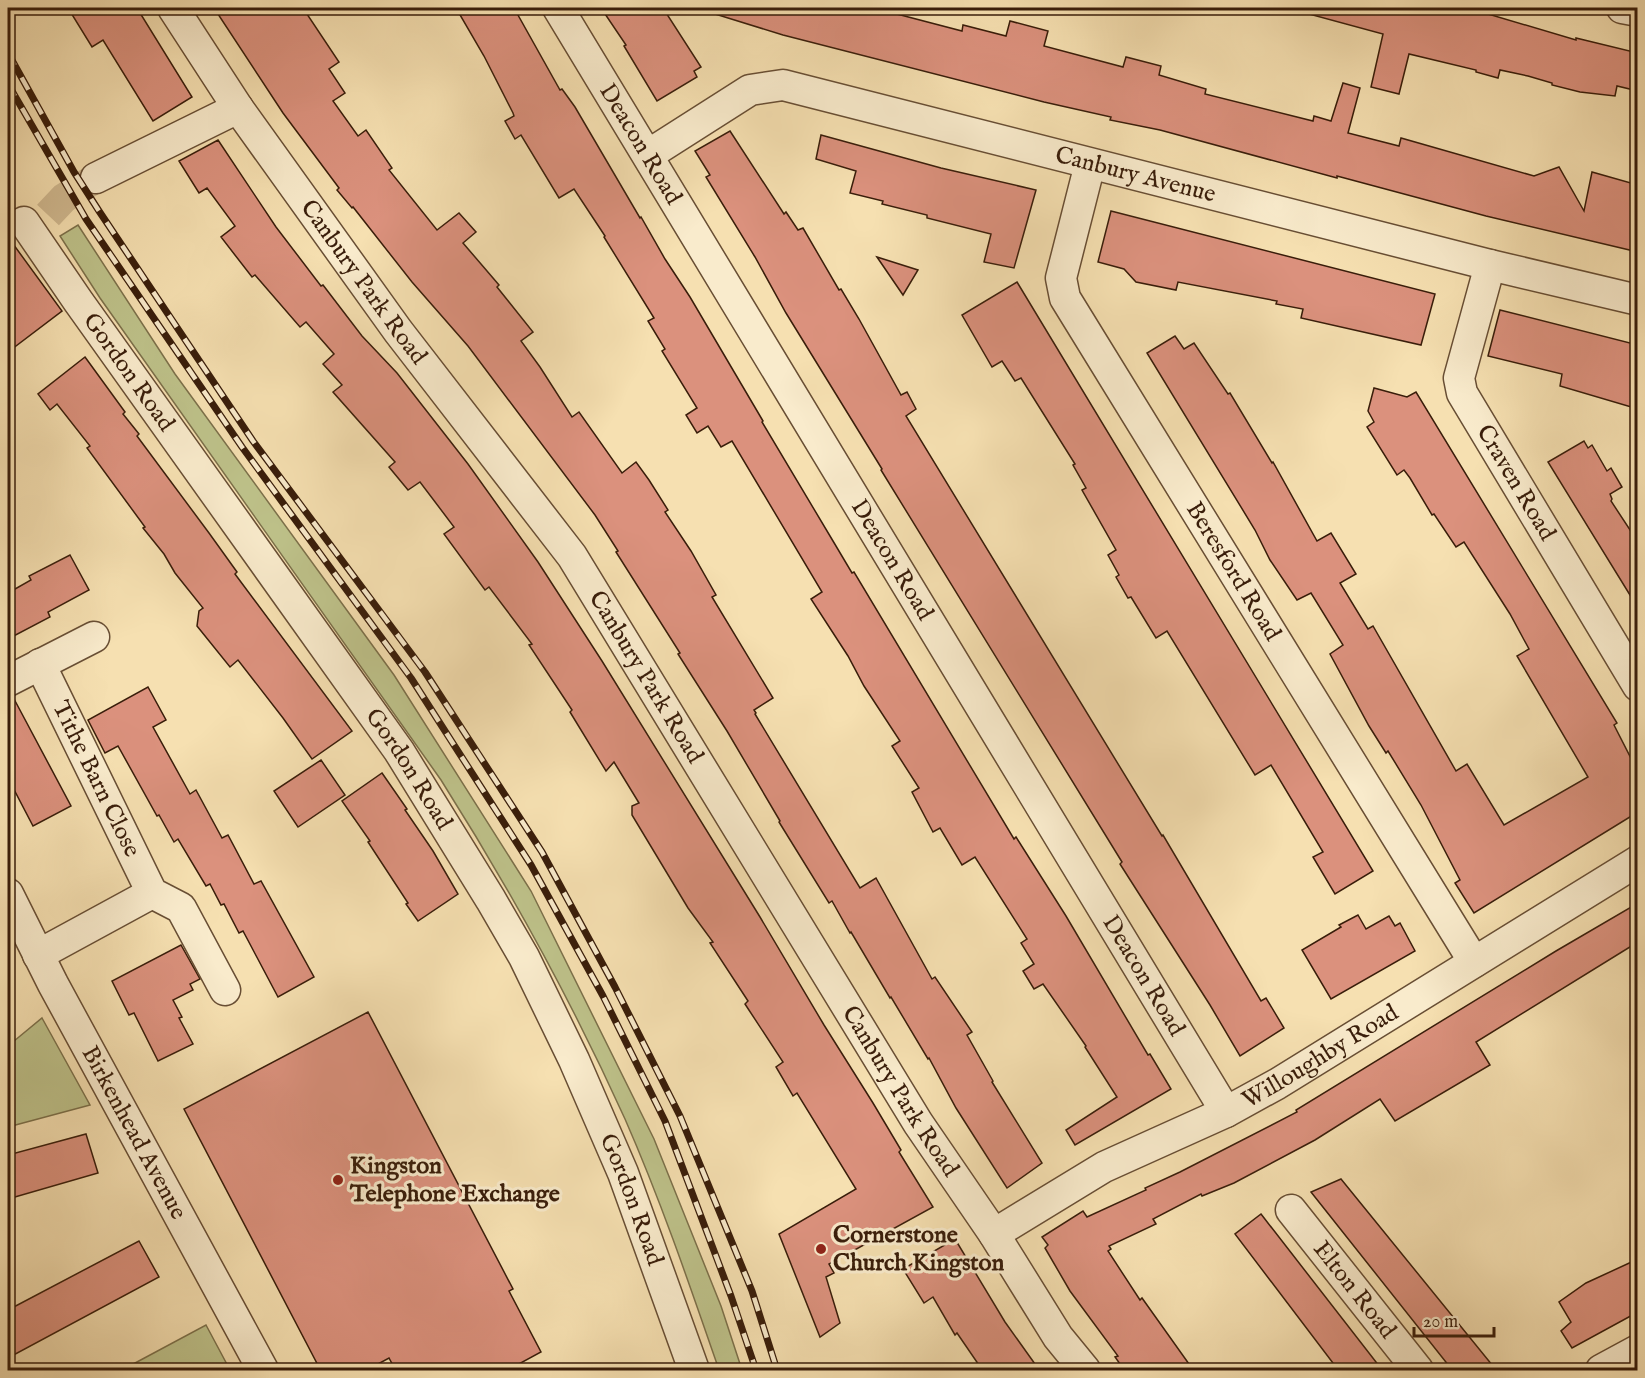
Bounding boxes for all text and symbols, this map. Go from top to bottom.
street label: Deacon Road [592,78,689,210]
street label: Canbury Avenue [1052,139,1219,210]
street label: Canbury Park Road [293,194,434,371]
street label: Gordon Road [76,307,182,438]
street label: Craven Road [1469,419,1563,546]
street label: Deacon Road [843,494,941,626]
street label: Beresford Road [1179,496,1288,647]
street label: Canbury Park Road [581,585,710,769]
street label: Tithe Barn Close [45,696,148,862]
street label: Gordon Road [358,702,460,836]
street label: Deacon Road [1095,909,1192,1042]
street label: Willoughby Road [1237,997,1404,1116]
street label: Canbury Park Road [835,1000,966,1183]
street label: Birkenhead Avenue [74,1041,194,1225]
street label: Gordon Road [592,1129,671,1270]
place label: Kingston Telephone Exchange [349,1151,560,1210]
marker: Kingston Telephone Exchange [331,1173,345,1187]
place label: Cornerstone Church Kingston [833,1220,1004,1279]
street label: Elton Road [1306,1235,1403,1345]
marker: Cornerstone Church Kingston [814,1242,828,1256]
scale bar [1414,1300,1494,1338]
text: 20 m [1423,1311,1458,1334]

